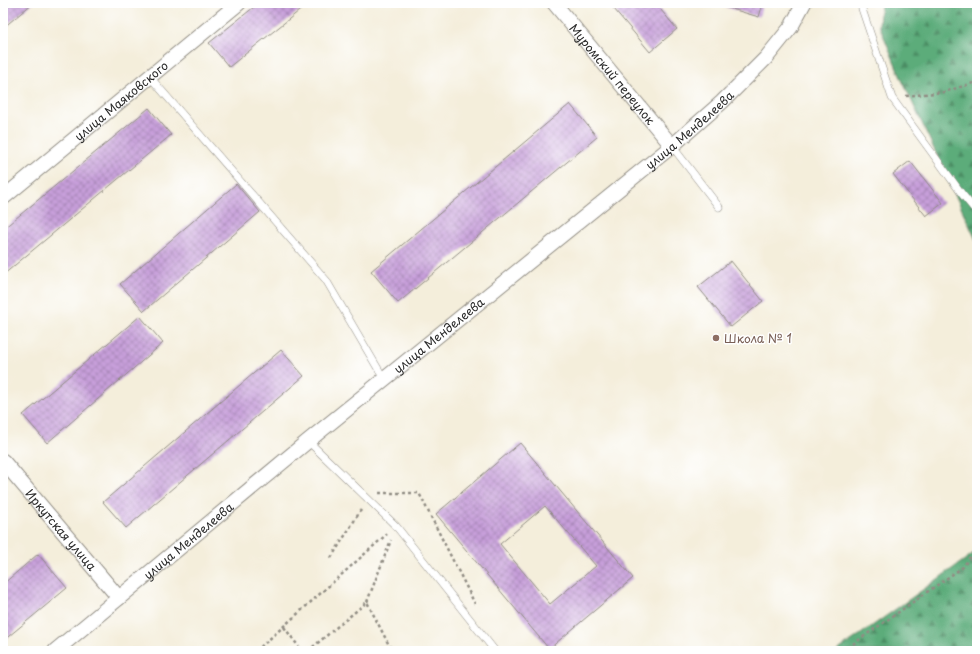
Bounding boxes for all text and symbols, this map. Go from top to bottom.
street label: Муромский переулок [565,20,660,129]
street label: улица Маяковского [70,56,172,145]
street label: улица Менделеева [641,86,738,173]
street label: улица Менделеева [389,292,488,377]
place label: Школа № 1 [724,329,792,347]
marker: Школа № 1 [711,333,721,343]
street label: Иркутская улица [21,485,101,575]
street label: улица Менделеева [139,497,237,583]

